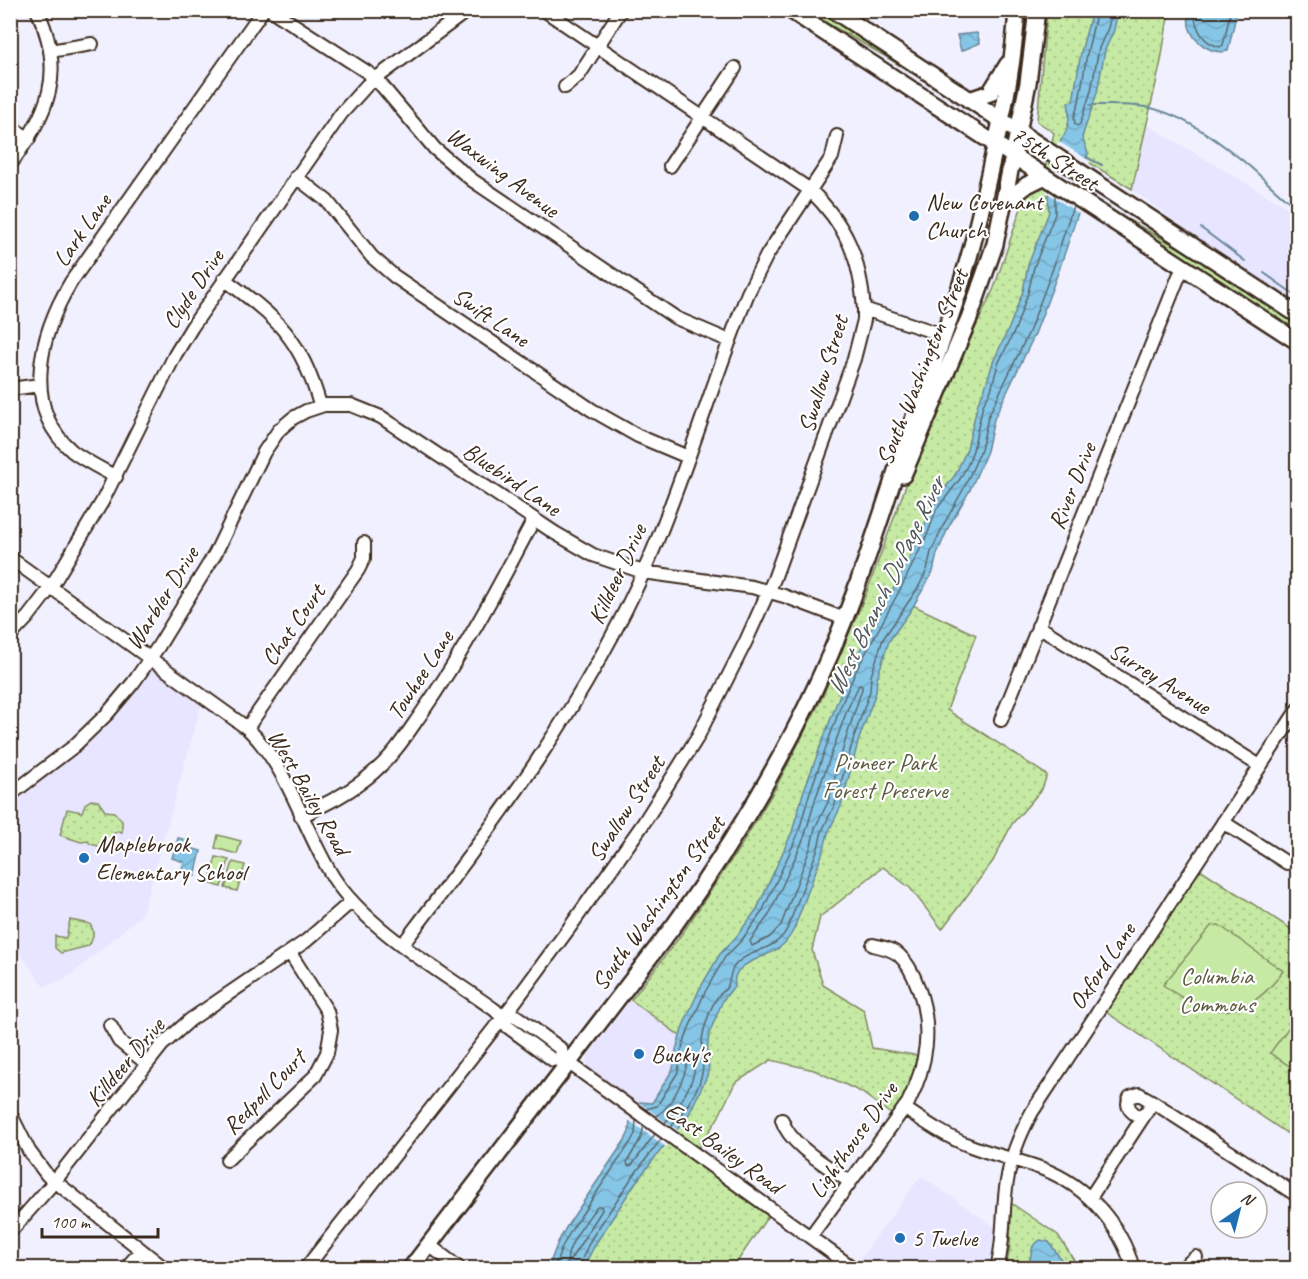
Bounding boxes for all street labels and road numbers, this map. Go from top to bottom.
street label: 75th Street [1006,119,1106,198]
street label: Waxwing Avenue [441,120,567,225]
street label: Lark Lane [46,186,119,272]
street label: Clyde Drive [156,242,232,334]
street label: South Washington Street [869,263,976,469]
street label: Swift Lane [447,280,537,355]
street label: Swallow Street [791,310,856,436]
street label: Bluebird Lane [457,435,568,524]
street label: River Drive [1041,436,1104,534]
street label: Killdeer Drive [581,517,654,629]
street label: Warbler Drive [119,539,207,655]
street label: Chat Court [254,577,333,671]
street label: Towhee Lane [380,623,461,726]
street label: Surrey Avenue [1104,635,1218,722]
street label: West Bailey Road [261,724,359,863]
street label: Swallow Street [581,749,672,868]
street label: South Washington Street [585,808,733,996]
street label: Oxford Lane [1062,915,1143,1015]
street label: Killdeer Drive [79,1010,172,1113]
street label: Redpoll Court [216,1041,314,1141]
street label: Lighthouse Drive [802,1074,905,1204]
street label: East Bailey Road [659,1095,792,1203]

